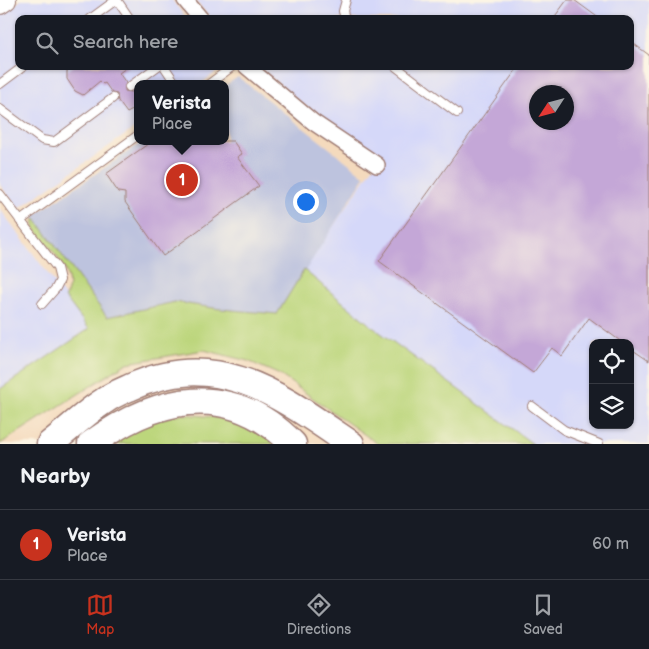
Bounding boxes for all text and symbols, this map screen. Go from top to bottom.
search box [15,15,634,70]
icon: search [33,29,61,57]
text: Search here [73,31,178,54]
popup [134,80,229,145]
north arrow [529,85,574,130]
text: Verista [152,92,211,115]
text: Place [152,115,192,134]
pin: 1 [166,161,198,199]
your location [293,189,319,215]
map controls [589,339,634,429]
button: locate [589,339,634,384]
button: layers [589,384,634,429]
text: Nearby [20,464,90,489]
text: Verista [67,524,127,547]
text: 1 [33,535,39,554]
text: 60 m [592,535,629,554]
text: Place [67,547,108,566]
tab: Map [86,591,114,638]
tab: Directions [287,591,351,638]
tab: Saved [523,591,563,638]

